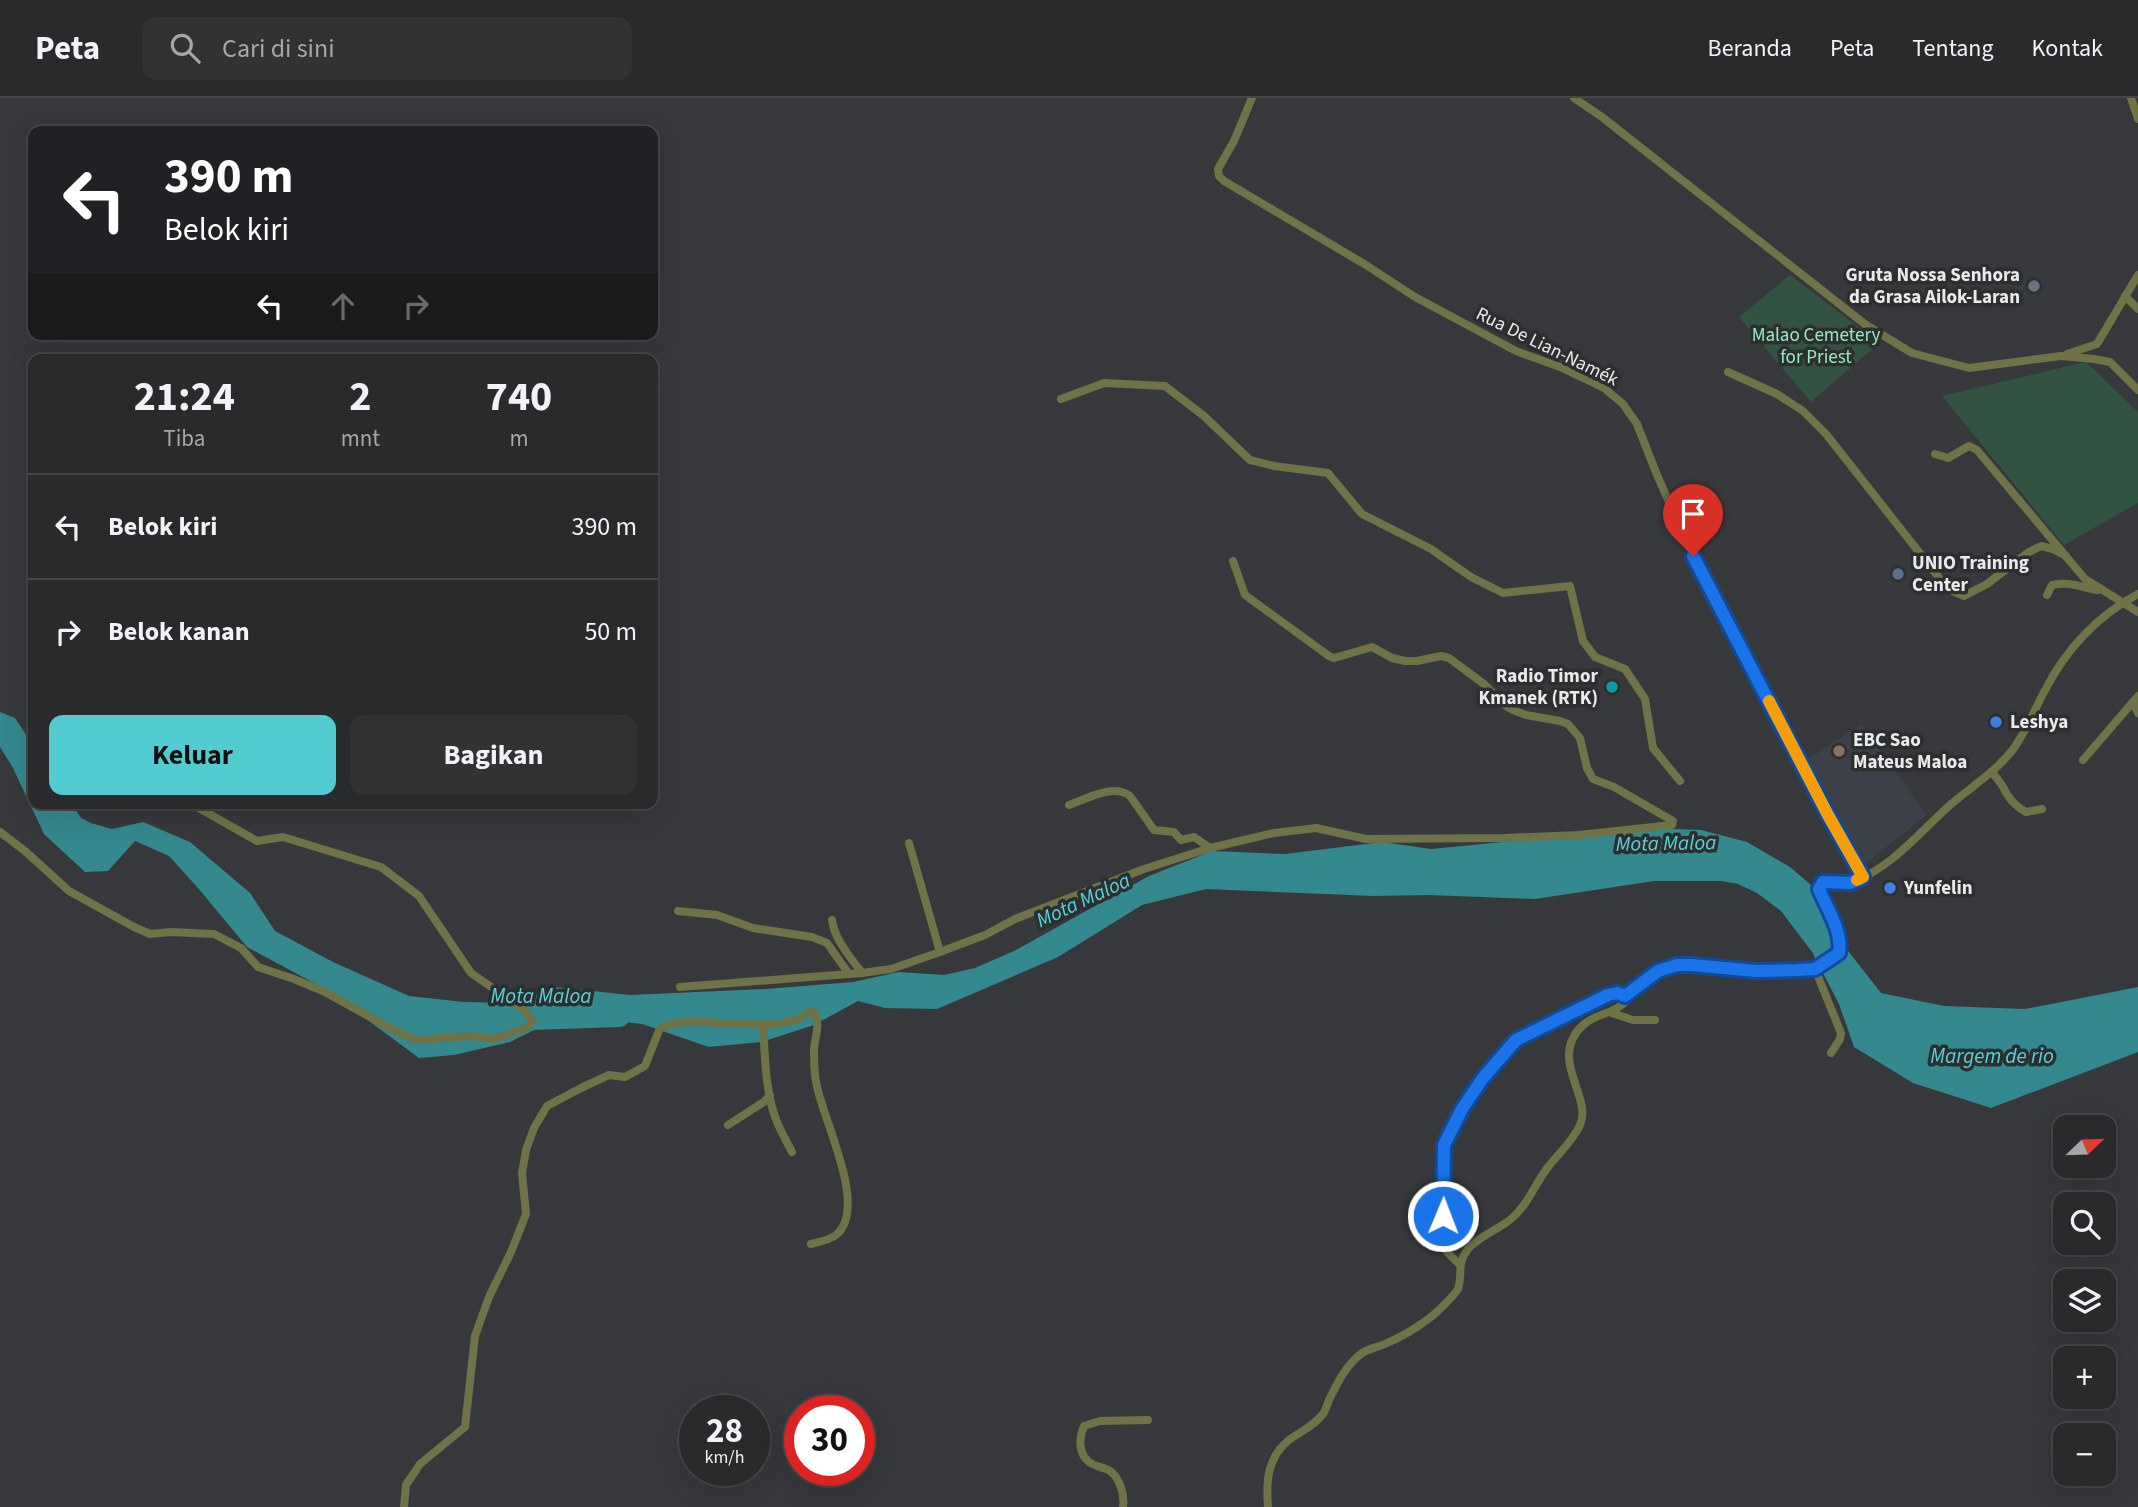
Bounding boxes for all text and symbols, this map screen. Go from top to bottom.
search box [142,17,632,80]
text: Peta [35,25,100,72]
icon: search [166,29,204,67]
text: Cari di sini [222,30,335,67]
text: Beranda [1708,31,1792,66]
text: Peta [1830,31,1874,66]
text: Tentang [1912,31,1994,66]
text: Kontak [2032,31,2103,66]
text: 390 m [164,142,293,212]
icon: left [49,154,140,245]
text: Belok kiri [164,207,289,253]
place label: Gruta Nossa Senhora da Grasa Ailok-Laran [1845,262,2020,311]
marker: Gruta Nossa Senhora da Grasa Ailok-Laran [2026,278,2042,294]
icon: left [251,287,289,325]
icon: ahead [324,287,362,325]
icon: right [397,287,435,325]
street label: Rua De Lian-Namék [1471,301,1623,394]
park label: Malao Cemetery for Priest [1752,322,1880,371]
text: 21:24 [134,367,235,427]
text: 2 [349,367,371,427]
text: 740 [486,367,552,427]
text: Tiba [163,422,205,455]
text: mnt [341,422,380,455]
text: m [509,422,529,455]
pin [1663,484,1723,556]
icon: arrive [1674,495,1712,533]
icon: left [49,508,87,546]
text: Belok kiri [108,508,217,545]
text: 390 m [571,508,637,545]
place label: UNIO Training Center [1912,550,2029,599]
marker: UNIO Training Center [1890,566,1906,582]
icon: right [49,613,87,651]
text: Belok kanan [108,613,250,650]
text: 50 m [584,613,637,650]
place label: Radio Timor Kmanek (RTK) [1479,663,1598,712]
marker: Radio Timor Kmanek (RTK) [1604,679,1620,695]
place label: Leshya [2010,709,2068,736]
marker: Leshya [1988,714,2004,730]
button: Keluar [49,715,336,795]
button: Bagikan [350,715,637,795]
place label: EBC Sao Mateus Maloa [1853,727,1967,776]
marker: EBC Sao Mateus Maloa [1831,743,1847,759]
water label: Mota Maloa [1615,827,1717,859]
water label: Mota Maloa [1031,865,1135,935]
place label: Yunfelin [1903,875,1973,902]
marker: Yunfelin [1882,880,1898,896]
water label: Mota Maloa [491,981,591,1011]
water label: Margem de rio [1930,1041,2054,1071]
north arrow [2053,1115,2116,1178]
map controls [2053,1115,2116,1486]
position arrow [1406,1179,1480,1253]
button: search [2053,1192,2116,1255]
button: layers [2053,1269,2116,1332]
button: + [2053,1346,2116,1409]
speed limit sign: 30 [784,1395,875,1486]
text: 28 [706,1406,743,1456]
button: − [2053,1423,2116,1486]
text: km/h [705,1445,744,1470]

